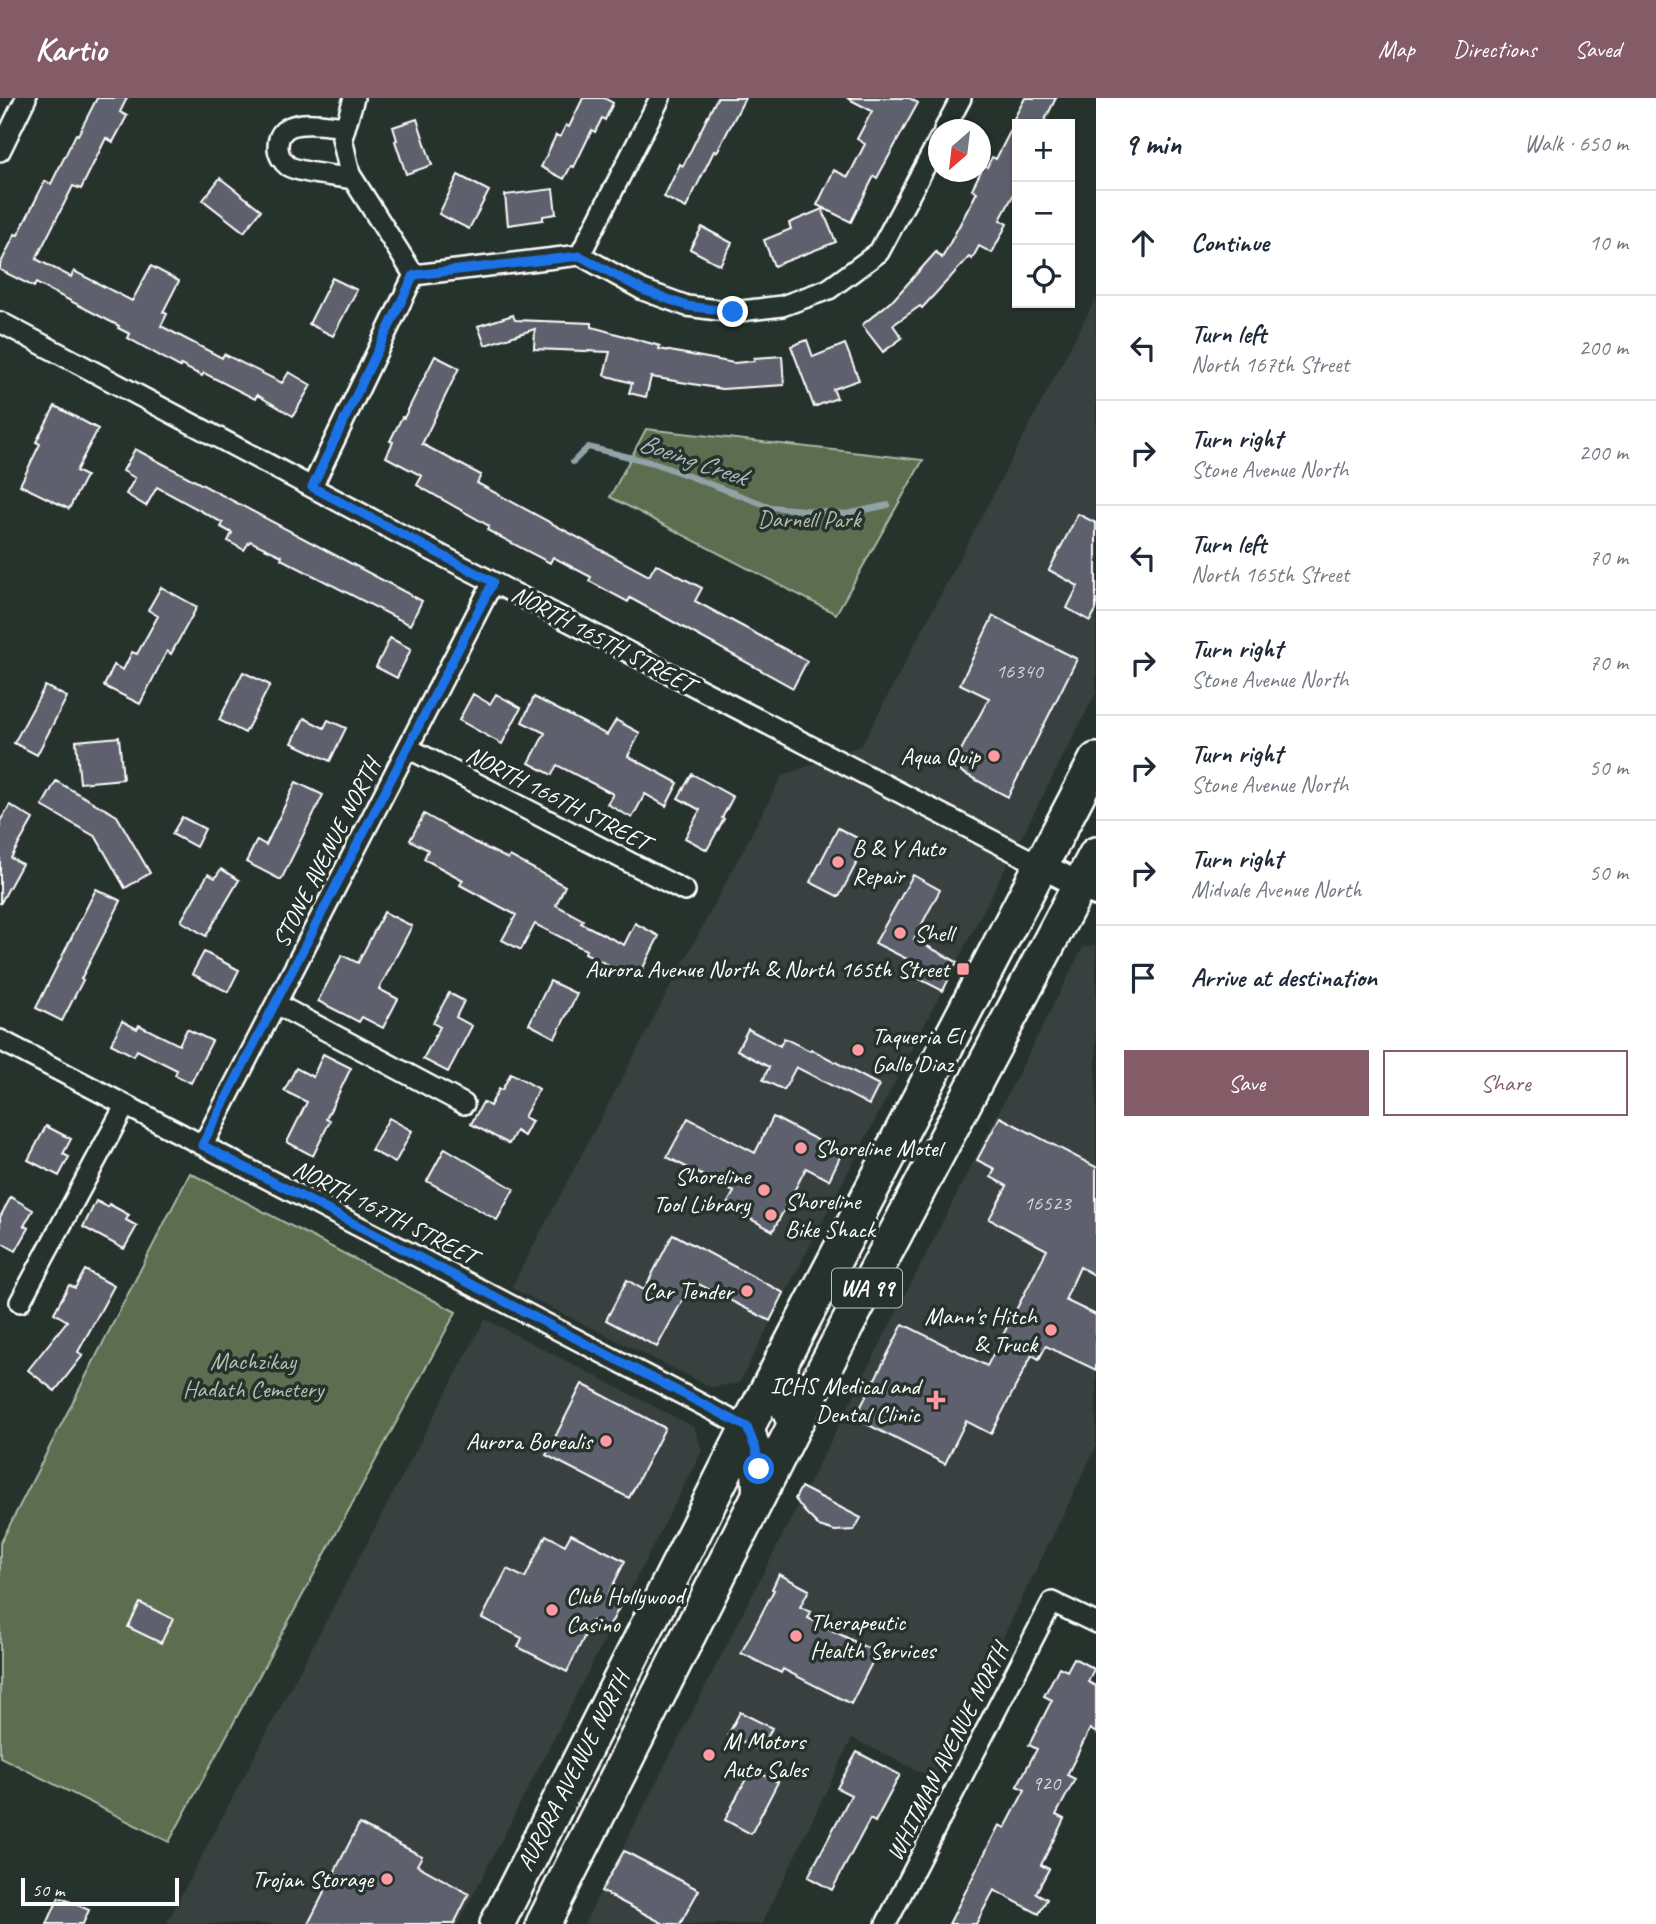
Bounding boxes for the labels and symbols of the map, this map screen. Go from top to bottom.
north arrow [928,119,991,182]
route end [717,296,748,327]
water label: Boeing Creek [635,426,755,495]
park label: Darnell Park [758,504,863,534]
street label: NORTH 165TH STREET [507,578,705,702]
house number: 16340 [995,658,1044,684]
street label: NORTH 166TH STREET [461,739,660,860]
place label: Aqua Quip [901,741,981,771]
marker: Aqua Quip [986,748,1002,764]
street label: STONE AVENUE NORTH [265,750,389,952]
place label: B & Y Auto Repair [852,833,947,891]
marker: B & Y Auto Repair [830,854,846,870]
place label: Shell [914,918,957,948]
marker: Shell [892,925,908,941]
place label: Aurora Avenue North & North 165th Street [585,954,951,984]
marker: Aurora Avenue North & North 165th Street [955,961,971,977]
place label: Taqueria El Gallo Diaz [872,1021,966,1079]
marker: Taqueria El Gallo Diaz [850,1042,866,1058]
place label: Shoreline Motel [815,1133,946,1163]
marker: Shoreline Motel [793,1140,809,1156]
street label: NORTH 167TH STREET [288,1153,487,1274]
place label: Shoreline Tool Library [653,1161,752,1219]
marker: Shoreline Tool Library [756,1182,772,1198]
place label: Shoreline Bike Shack [785,1186,877,1244]
house number: 16523 [1023,1190,1072,1216]
marker: Shoreline Bike Shack [763,1207,779,1223]
road number: WA 99 [832,1268,902,1308]
place label: Car Tender [643,1276,735,1306]
marker: Car Tender [739,1283,755,1299]
place label: Mann's Hitch & Truck [925,1301,1039,1359]
marker: Mann's Hitch & Truck [1043,1322,1059,1338]
park label: Machzikay Hadath Cemetery [183,1346,325,1404]
place label: ICHS Medical and Dental Clinic [770,1371,924,1429]
marker: ICHS Medical and Dental Clinic [926,1390,946,1410]
place label: Aurora Borealis [466,1426,594,1456]
marker: Aurora Borealis [598,1433,614,1449]
route start [743,1453,774,1484]
place label: Club Hollywood Casino [566,1581,687,1639]
marker: Club Hollywood Casino [544,1602,560,1618]
place label: Therapeutic Health Services [810,1607,938,1665]
marker: Therapeutic Health Services [788,1628,804,1644]
street label: WHITMAN AVENUE NORTH [879,1635,1016,1866]
street label: AURORA AVENUE NORTH [510,1663,638,1876]
place label: M Motors Auto Sales [723,1726,809,1784]
marker: M Motors Auto Sales [701,1747,717,1763]
house number: 920 [1032,1770,1062,1796]
place label: Trojan Storage [252,1864,375,1894]
marker: Trojan Storage [379,1871,395,1887]
scale bar [21,1875,178,1907]

